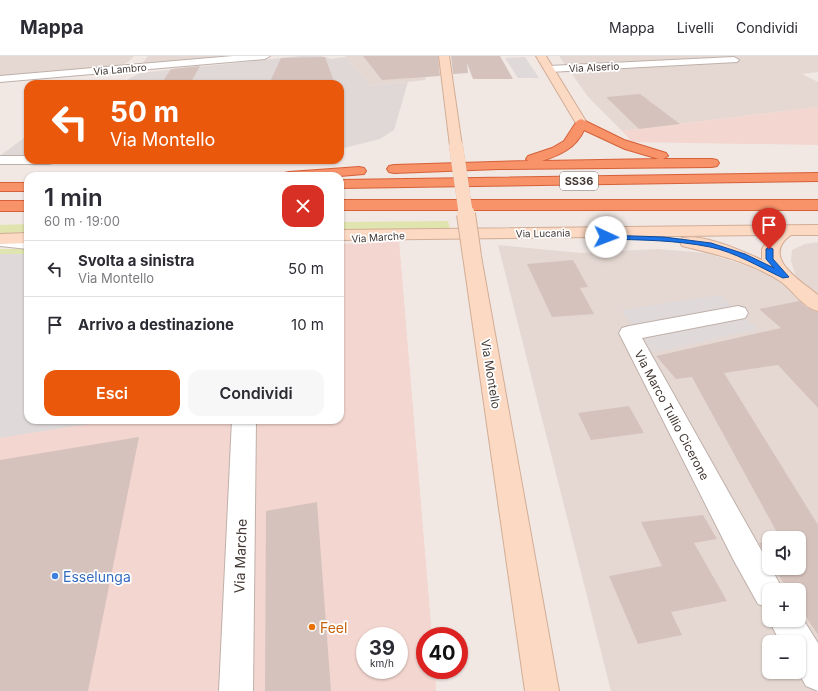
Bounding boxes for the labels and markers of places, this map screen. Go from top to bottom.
pin [752,208,786,249]
place label: Esselunga [63,568,131,585]
marker: Esselunga [50,571,60,581]
place label: Feel [320,619,347,636]
marker: Feel [307,622,317,632]

